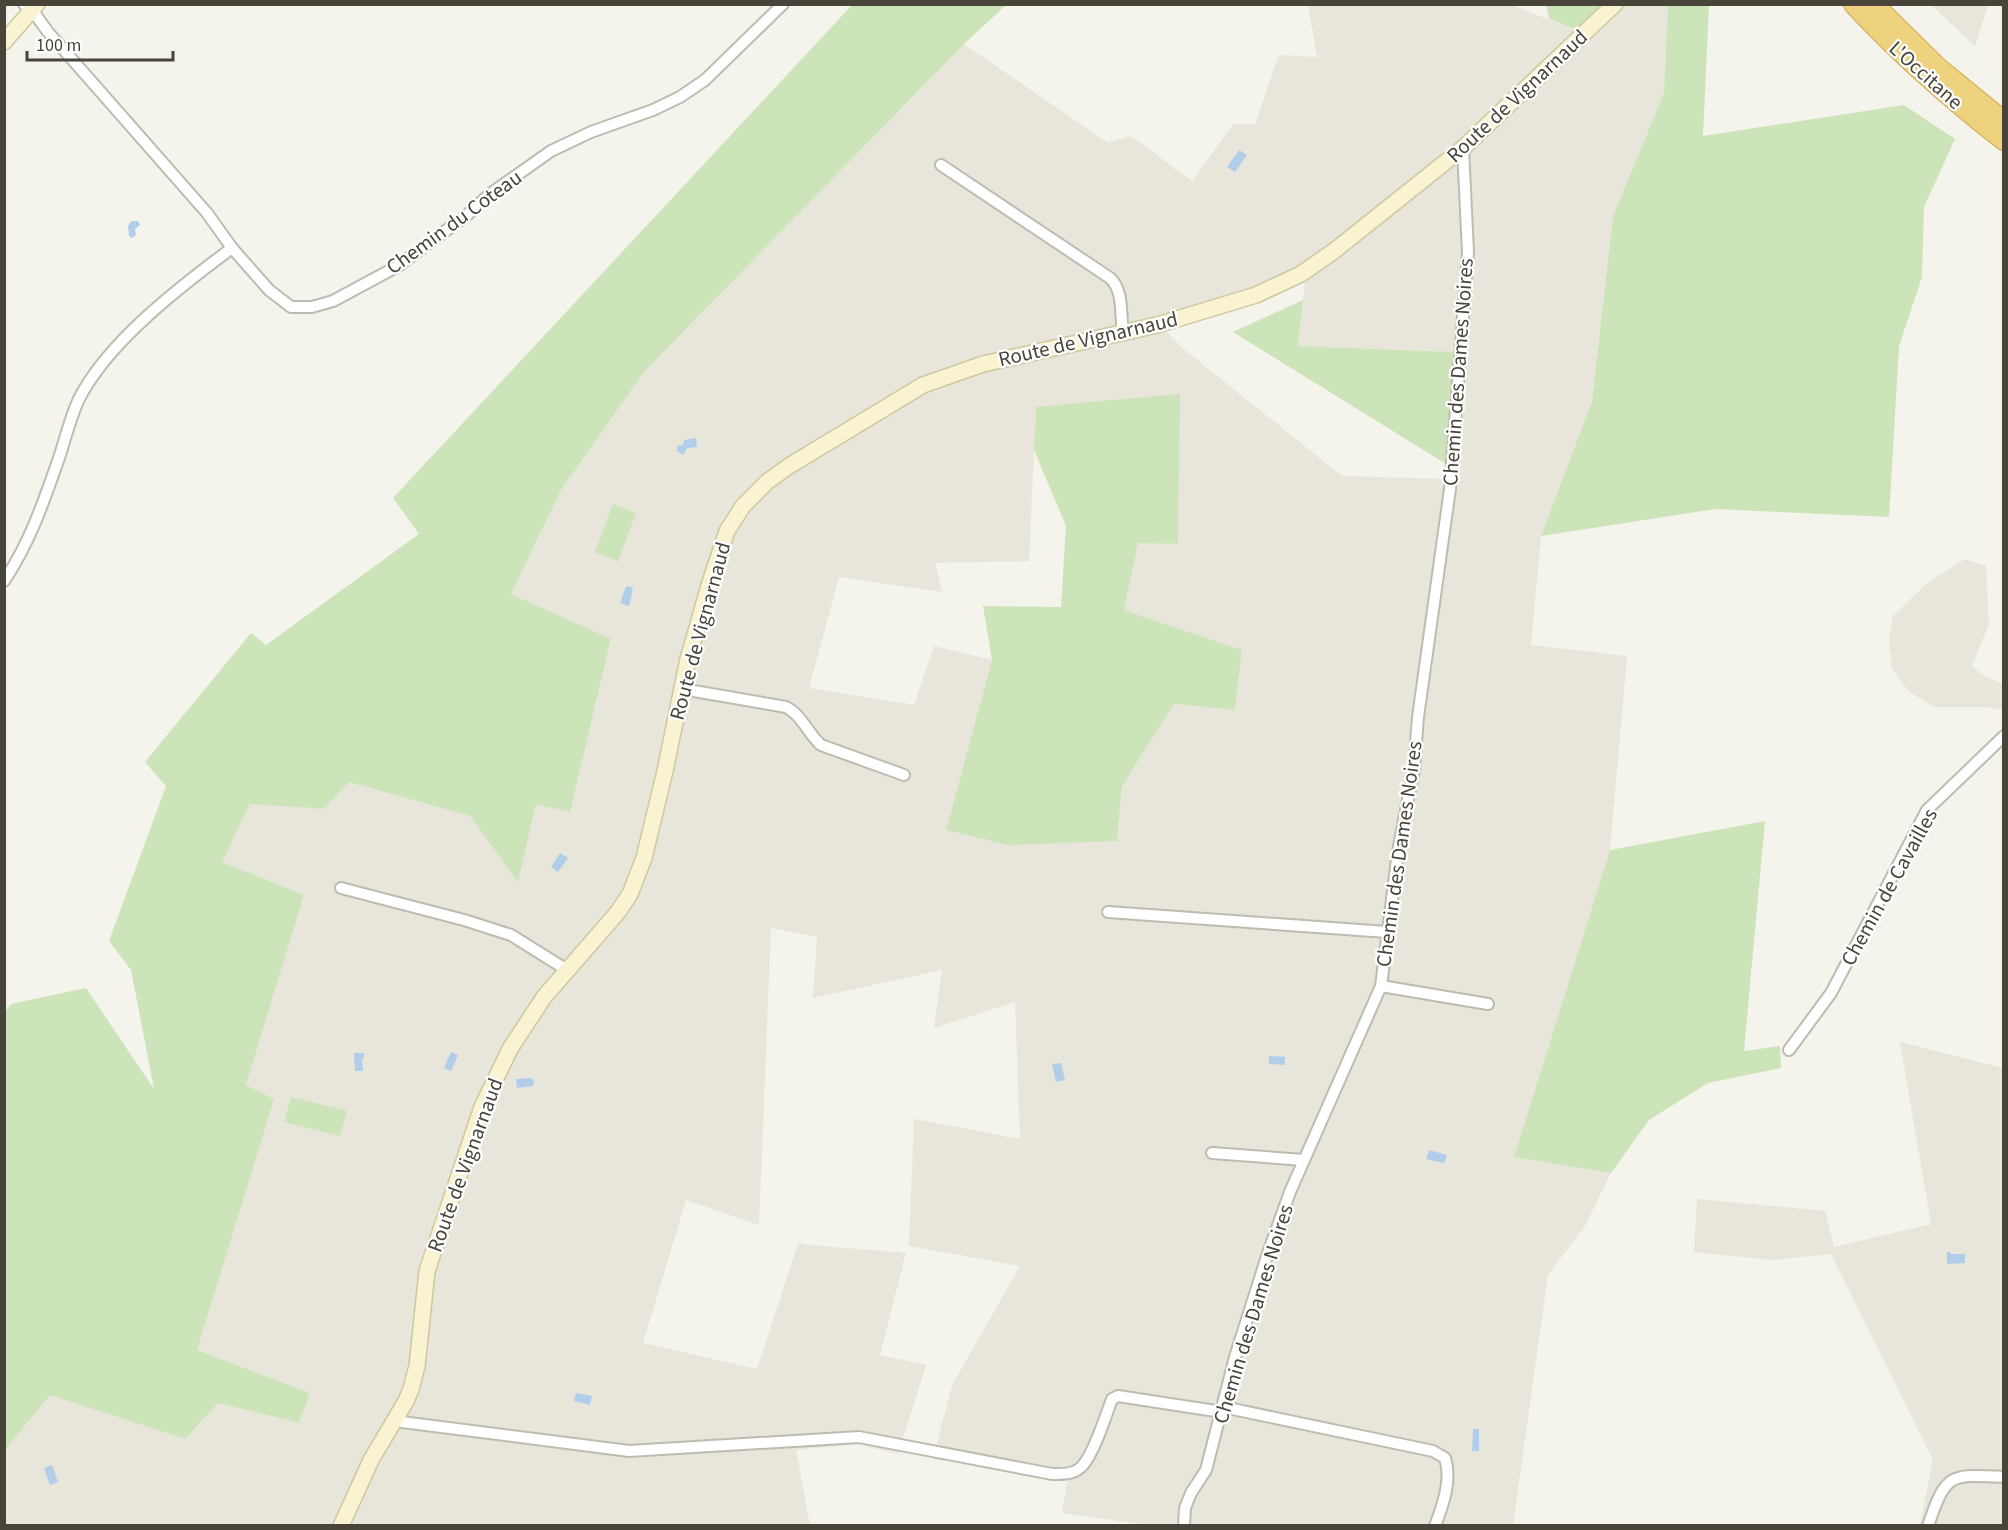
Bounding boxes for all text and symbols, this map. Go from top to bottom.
street label: Route de Vignarnaud [1440,23,1594,169]
scale bar [27,24,172,62]
text: 100 m [36,33,81,58]
street label: L'Occitane [1882,34,1970,116]
street label: Chemin du Coteau [380,162,528,282]
street label: Chemin des Dames Noires [1435,257,1481,487]
street label: Route de Vignarnaud [995,304,1181,374]
street label: Route de Vignarnaud [662,539,738,723]
street label: Chemin des Dames Noires [1368,739,1430,969]
street label: Chemin de Cavailles [1833,803,1945,971]
street label: Route de Vignarnaud [420,1074,510,1256]
street label: Chemin des Dames Noires [1205,1200,1301,1427]

